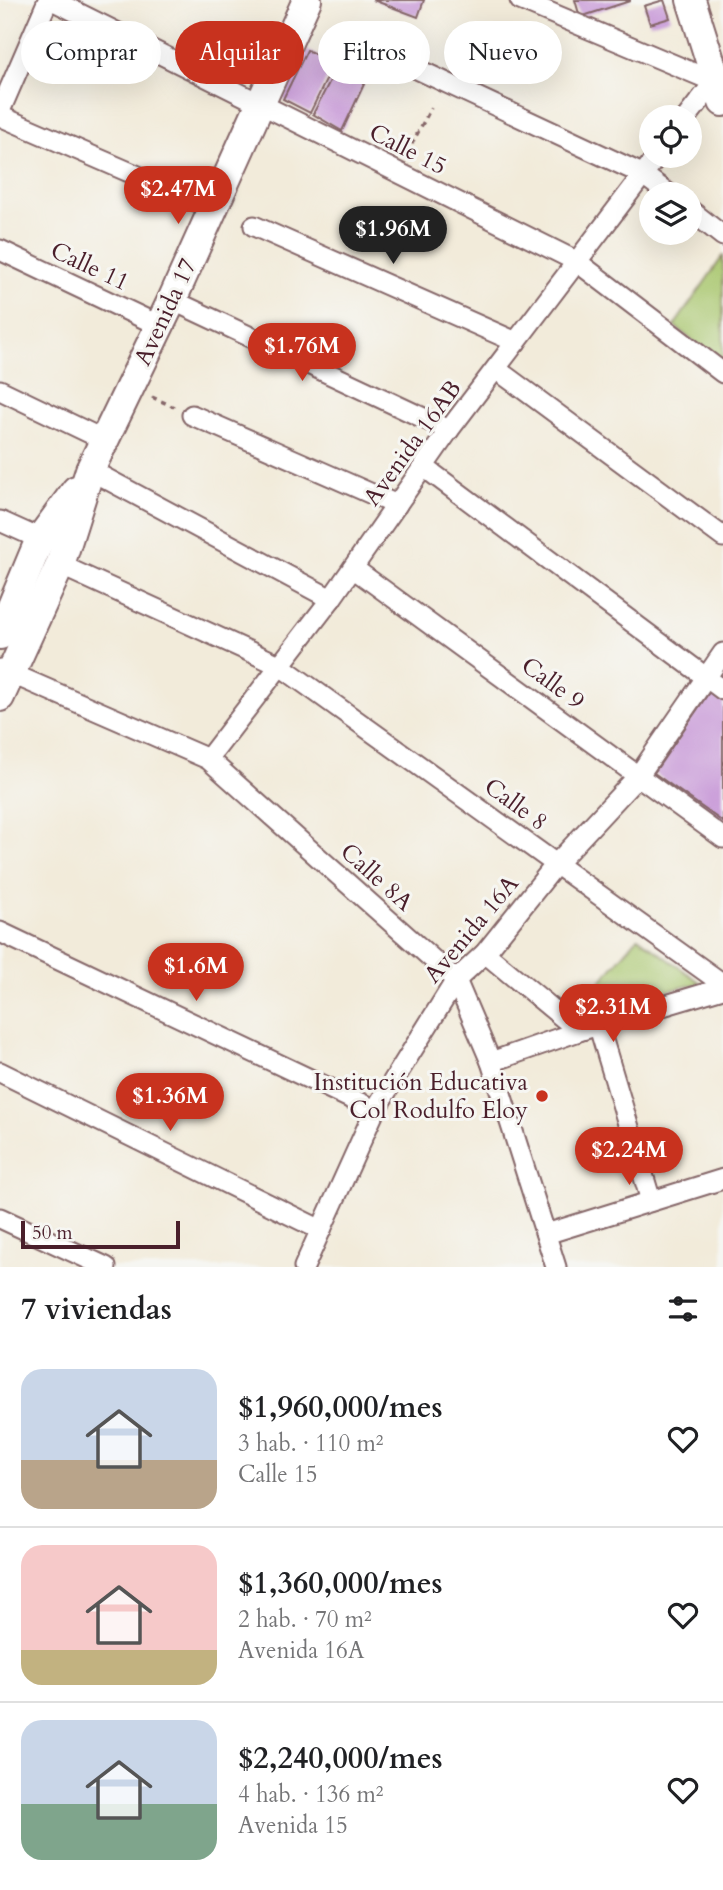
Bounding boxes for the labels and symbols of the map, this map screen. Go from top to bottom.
street label: Calle 15 [363,116,452,183]
pin: $2.47M [121,166,235,226]
pin: $1.96M [336,206,450,266]
street label: Calle 11 [45,234,134,299]
street label: Avenida 17 [126,253,205,371]
pin: $1.76M [245,324,359,383]
street label: Avenida 16AB [356,374,469,513]
street label: Calle 9 [514,649,591,717]
street label: Calle 8 [477,770,554,838]
street label: Calle 8A [333,836,421,920]
street label: Avenida 16A [416,868,527,990]
pin: $1.6M [147,944,245,1003]
pin: $2.31M [556,984,670,1044]
place label: Institución Educativa Col Rodulfo Eloy [313,1066,529,1127]
pin: $1.36M [113,1074,227,1133]
marker: Institución Educativa Col Rodulfo Eloy [534,1088,550,1104]
pin: $2.24M [572,1128,686,1187]
scale bar [21,1218,180,1250]

